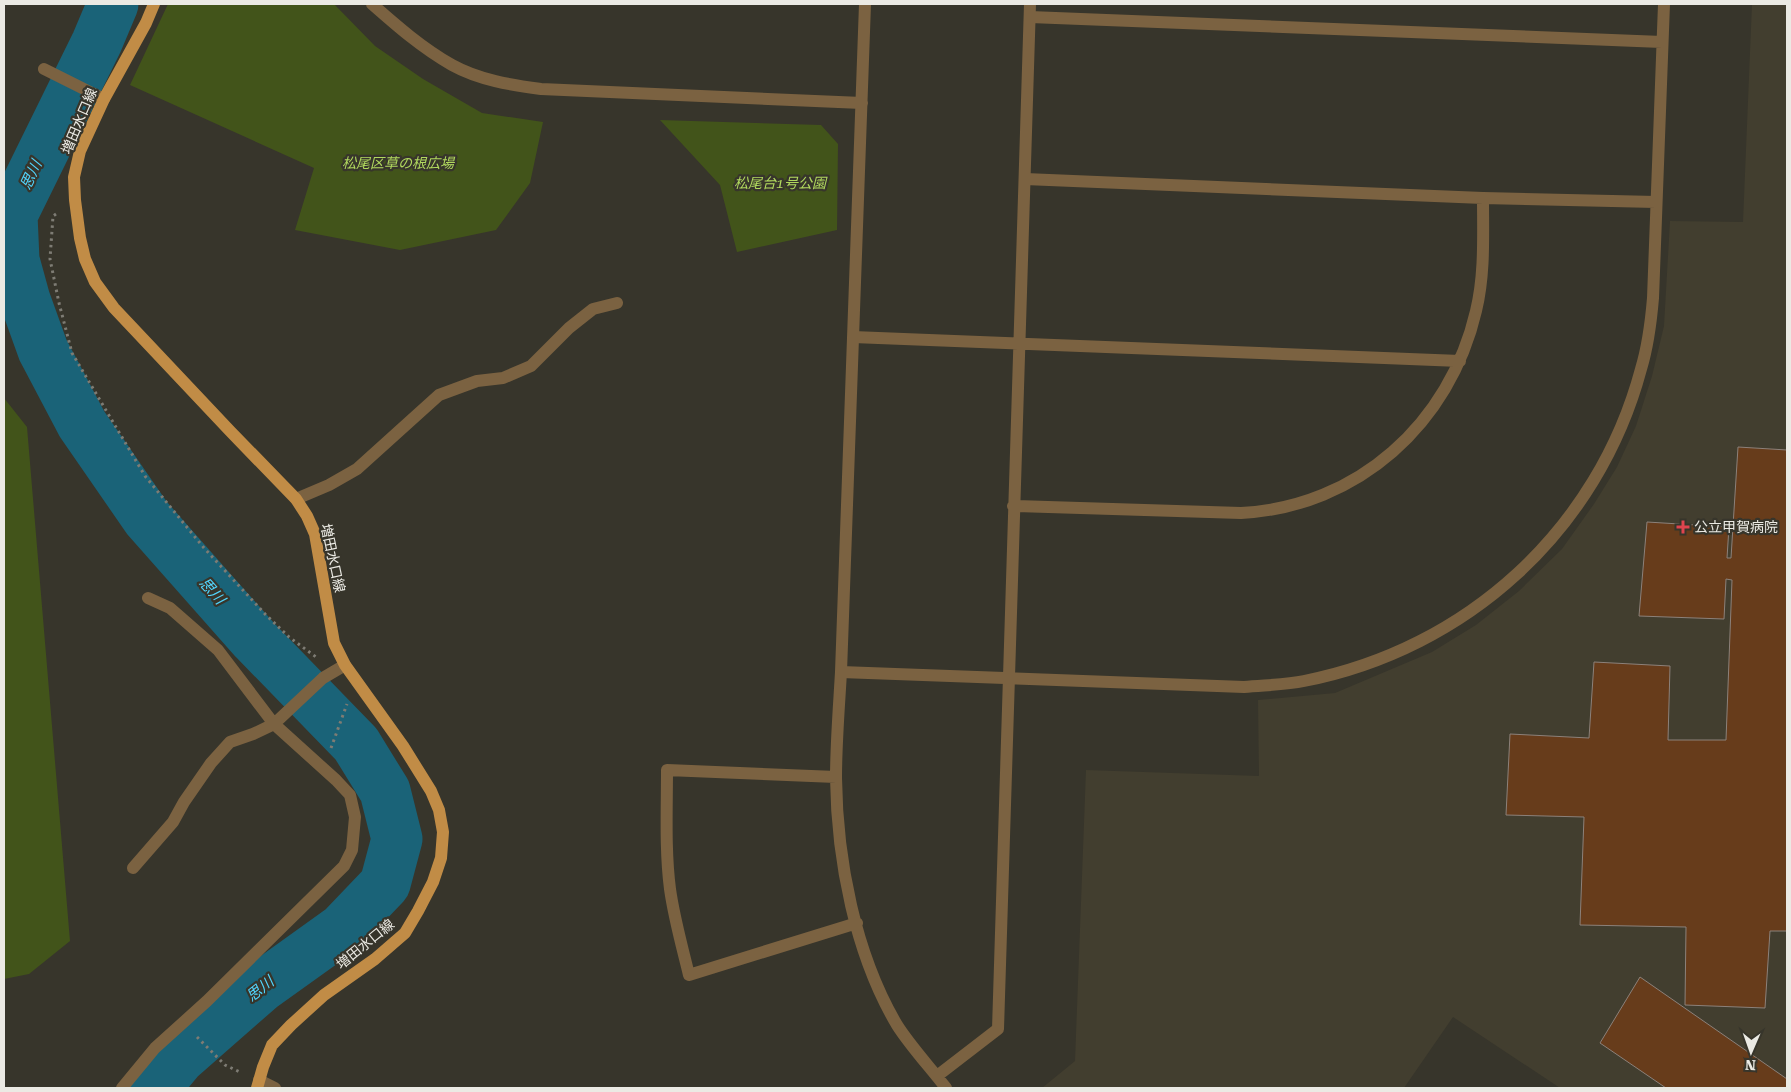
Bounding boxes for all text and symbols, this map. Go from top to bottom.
street label: 増田水口線 [58,86,100,156]
park label: 松尾区草の根広場 [342,155,456,171]
water label: 思川 [17,156,46,192]
park label: 松尾台1号公園 [734,175,828,191]
place label: 公立甲賀病院 [1694,519,1778,535]
marker: 公立甲賀病院 [1676,520,1690,534]
street label: 増田水口線 [318,522,348,594]
water label: 思川 [195,574,230,610]
street label: 増田水口線 [333,916,397,972]
water label: 思川 [243,971,279,1005]
north arrow [1726,1027,1776,1077]
text: N [1745,1057,1756,1073]

